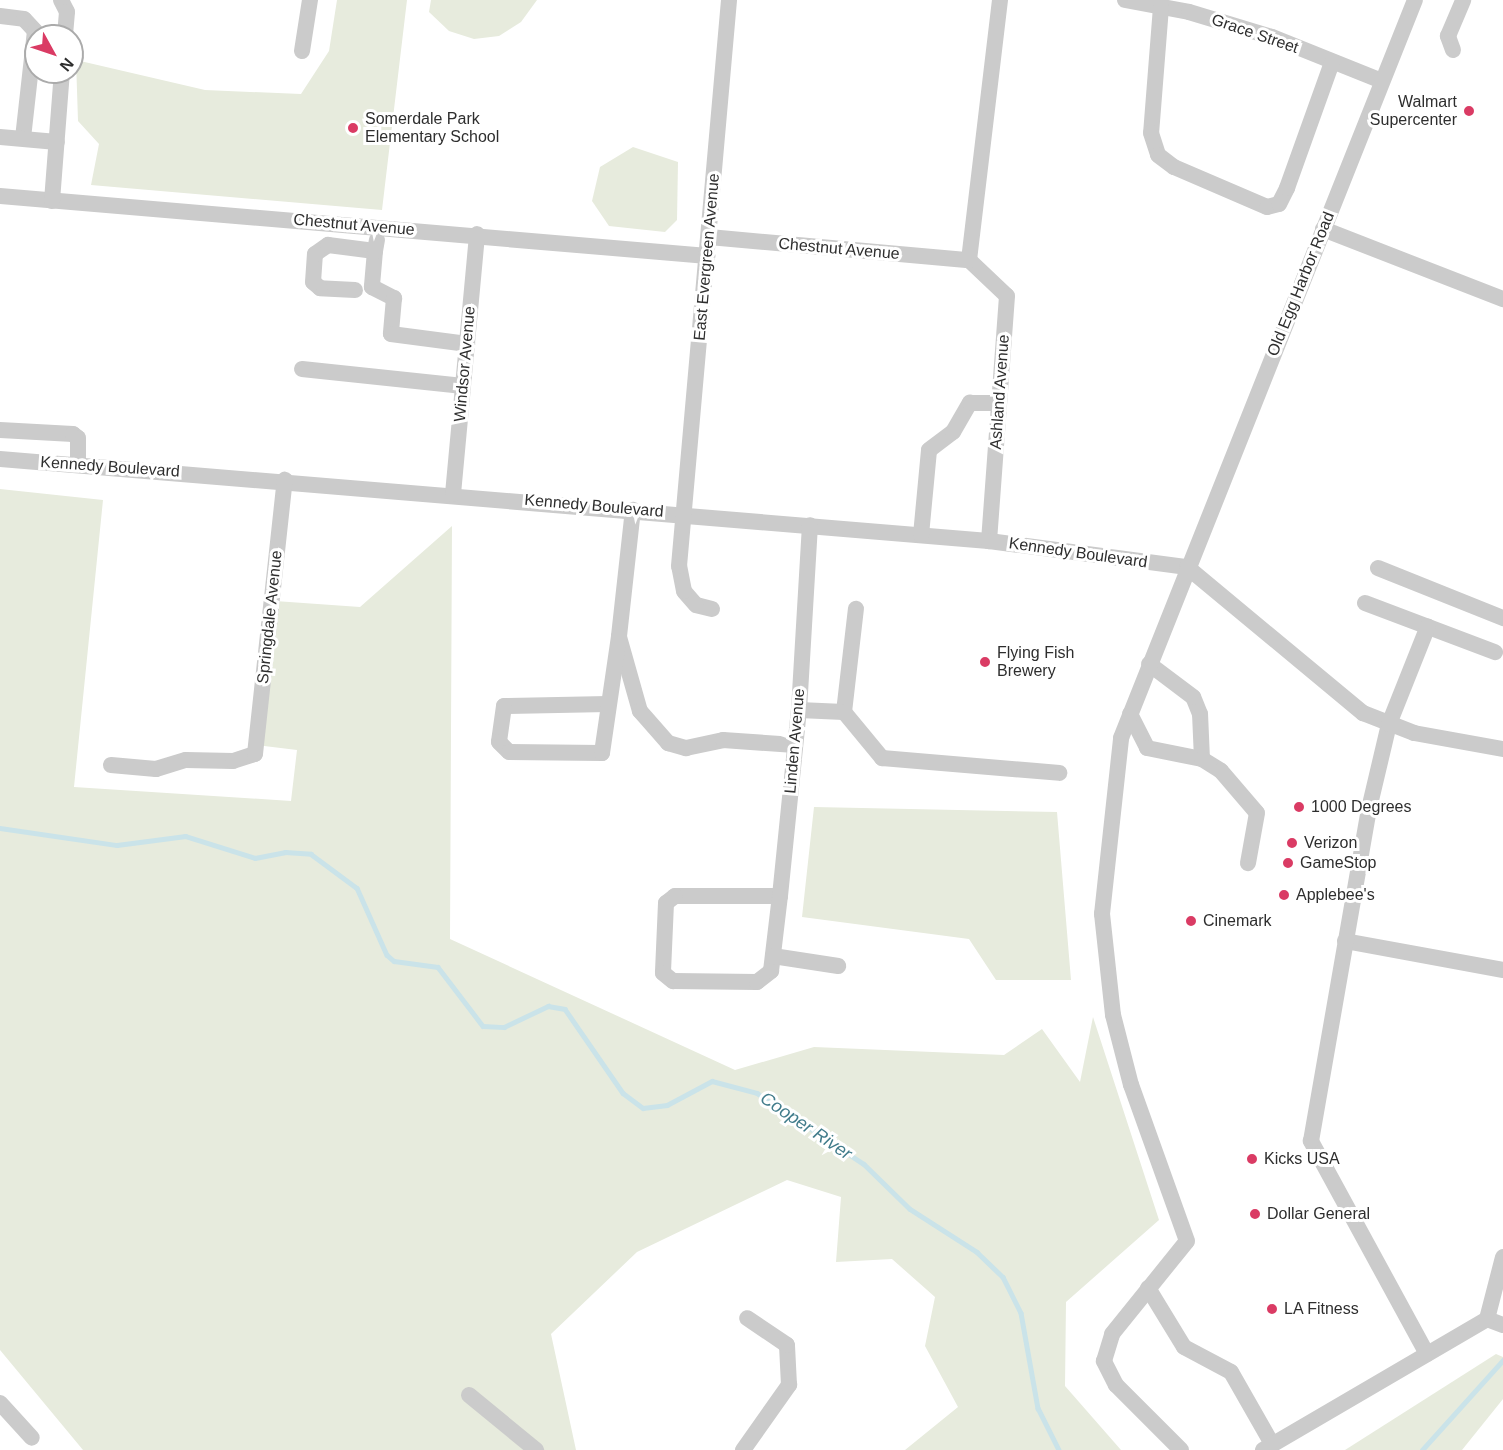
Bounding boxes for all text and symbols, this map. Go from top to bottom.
street label: Grace Street [1209,10,1301,58]
north arrow [24,24,84,84]
text: N [56,55,77,74]
place label: Walmart Supercenter [1370,92,1457,130]
marker: Walmart Supercenter [1462,104,1476,118]
place label: Somerdale Park Elementary School [365,109,499,147]
marker: Somerdale Park Elementary School [346,121,360,135]
street label: East Evergreen Avenue [690,172,724,342]
street label: Old Egg Harbor Road [1263,209,1339,359]
street label: Chestnut Avenue [292,210,416,240]
street label: Chestnut Avenue [777,234,901,264]
street label: Windsor Avenue [450,305,480,423]
street label: Ashland Avenue [986,333,1014,451]
street label: Kennedy Boulevard [40,453,180,481]
street label: Kennedy Boulevard [524,490,664,522]
street label: Kennedy Boulevard [1008,534,1148,572]
street label: Springdale Avenue [253,549,287,685]
place label: Flying Fish Brewery [997,643,1074,681]
marker: Flying Fish Brewery [978,655,992,669]
street label: Linden Avenue [781,687,809,795]
place label: 1000 Degrees [1311,797,1412,817]
marker: 1000 Degrees [1292,800,1306,814]
place label: Verizon [1304,833,1357,853]
marker: Verizon [1285,836,1299,850]
place label: GameStop [1300,853,1376,873]
marker: GameStop [1281,856,1295,870]
place label: Applebee's [1296,885,1375,905]
marker: Applebee's [1277,888,1291,902]
place label: Cinemark [1203,911,1271,931]
marker: Cinemark [1184,914,1198,928]
water label: Cooper River [756,1087,856,1165]
place label: Kicks USA [1264,1149,1340,1169]
marker: Kicks USA [1245,1152,1259,1166]
place label: Dollar General [1267,1204,1370,1224]
marker: Dollar General [1248,1207,1262,1221]
place label: LA Fitness [1284,1299,1360,1319]
marker: LA Fitness [1265,1302,1279,1316]

